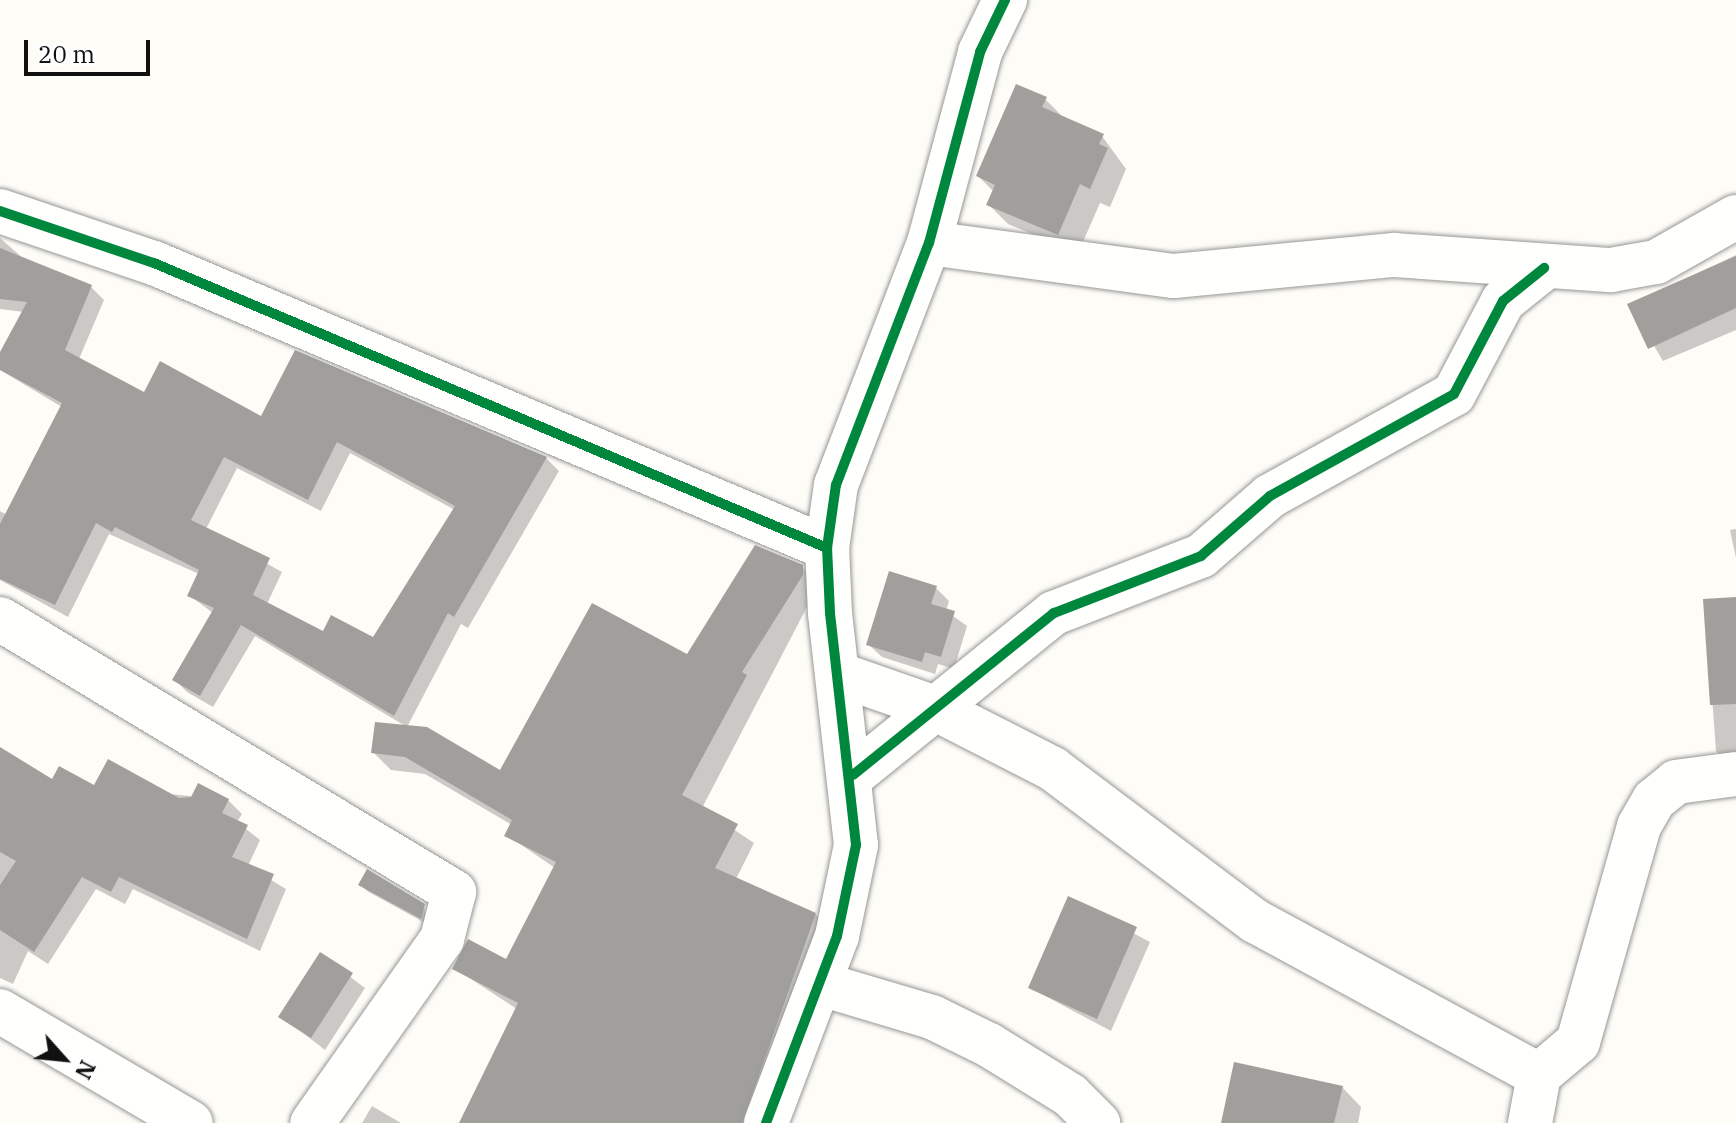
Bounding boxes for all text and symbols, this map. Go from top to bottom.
scale bar [28,24,154,74]
text: 20 m [38,38,95,70]
north arrow [24,1019,104,1099]
text: N [69,1056,103,1084]

